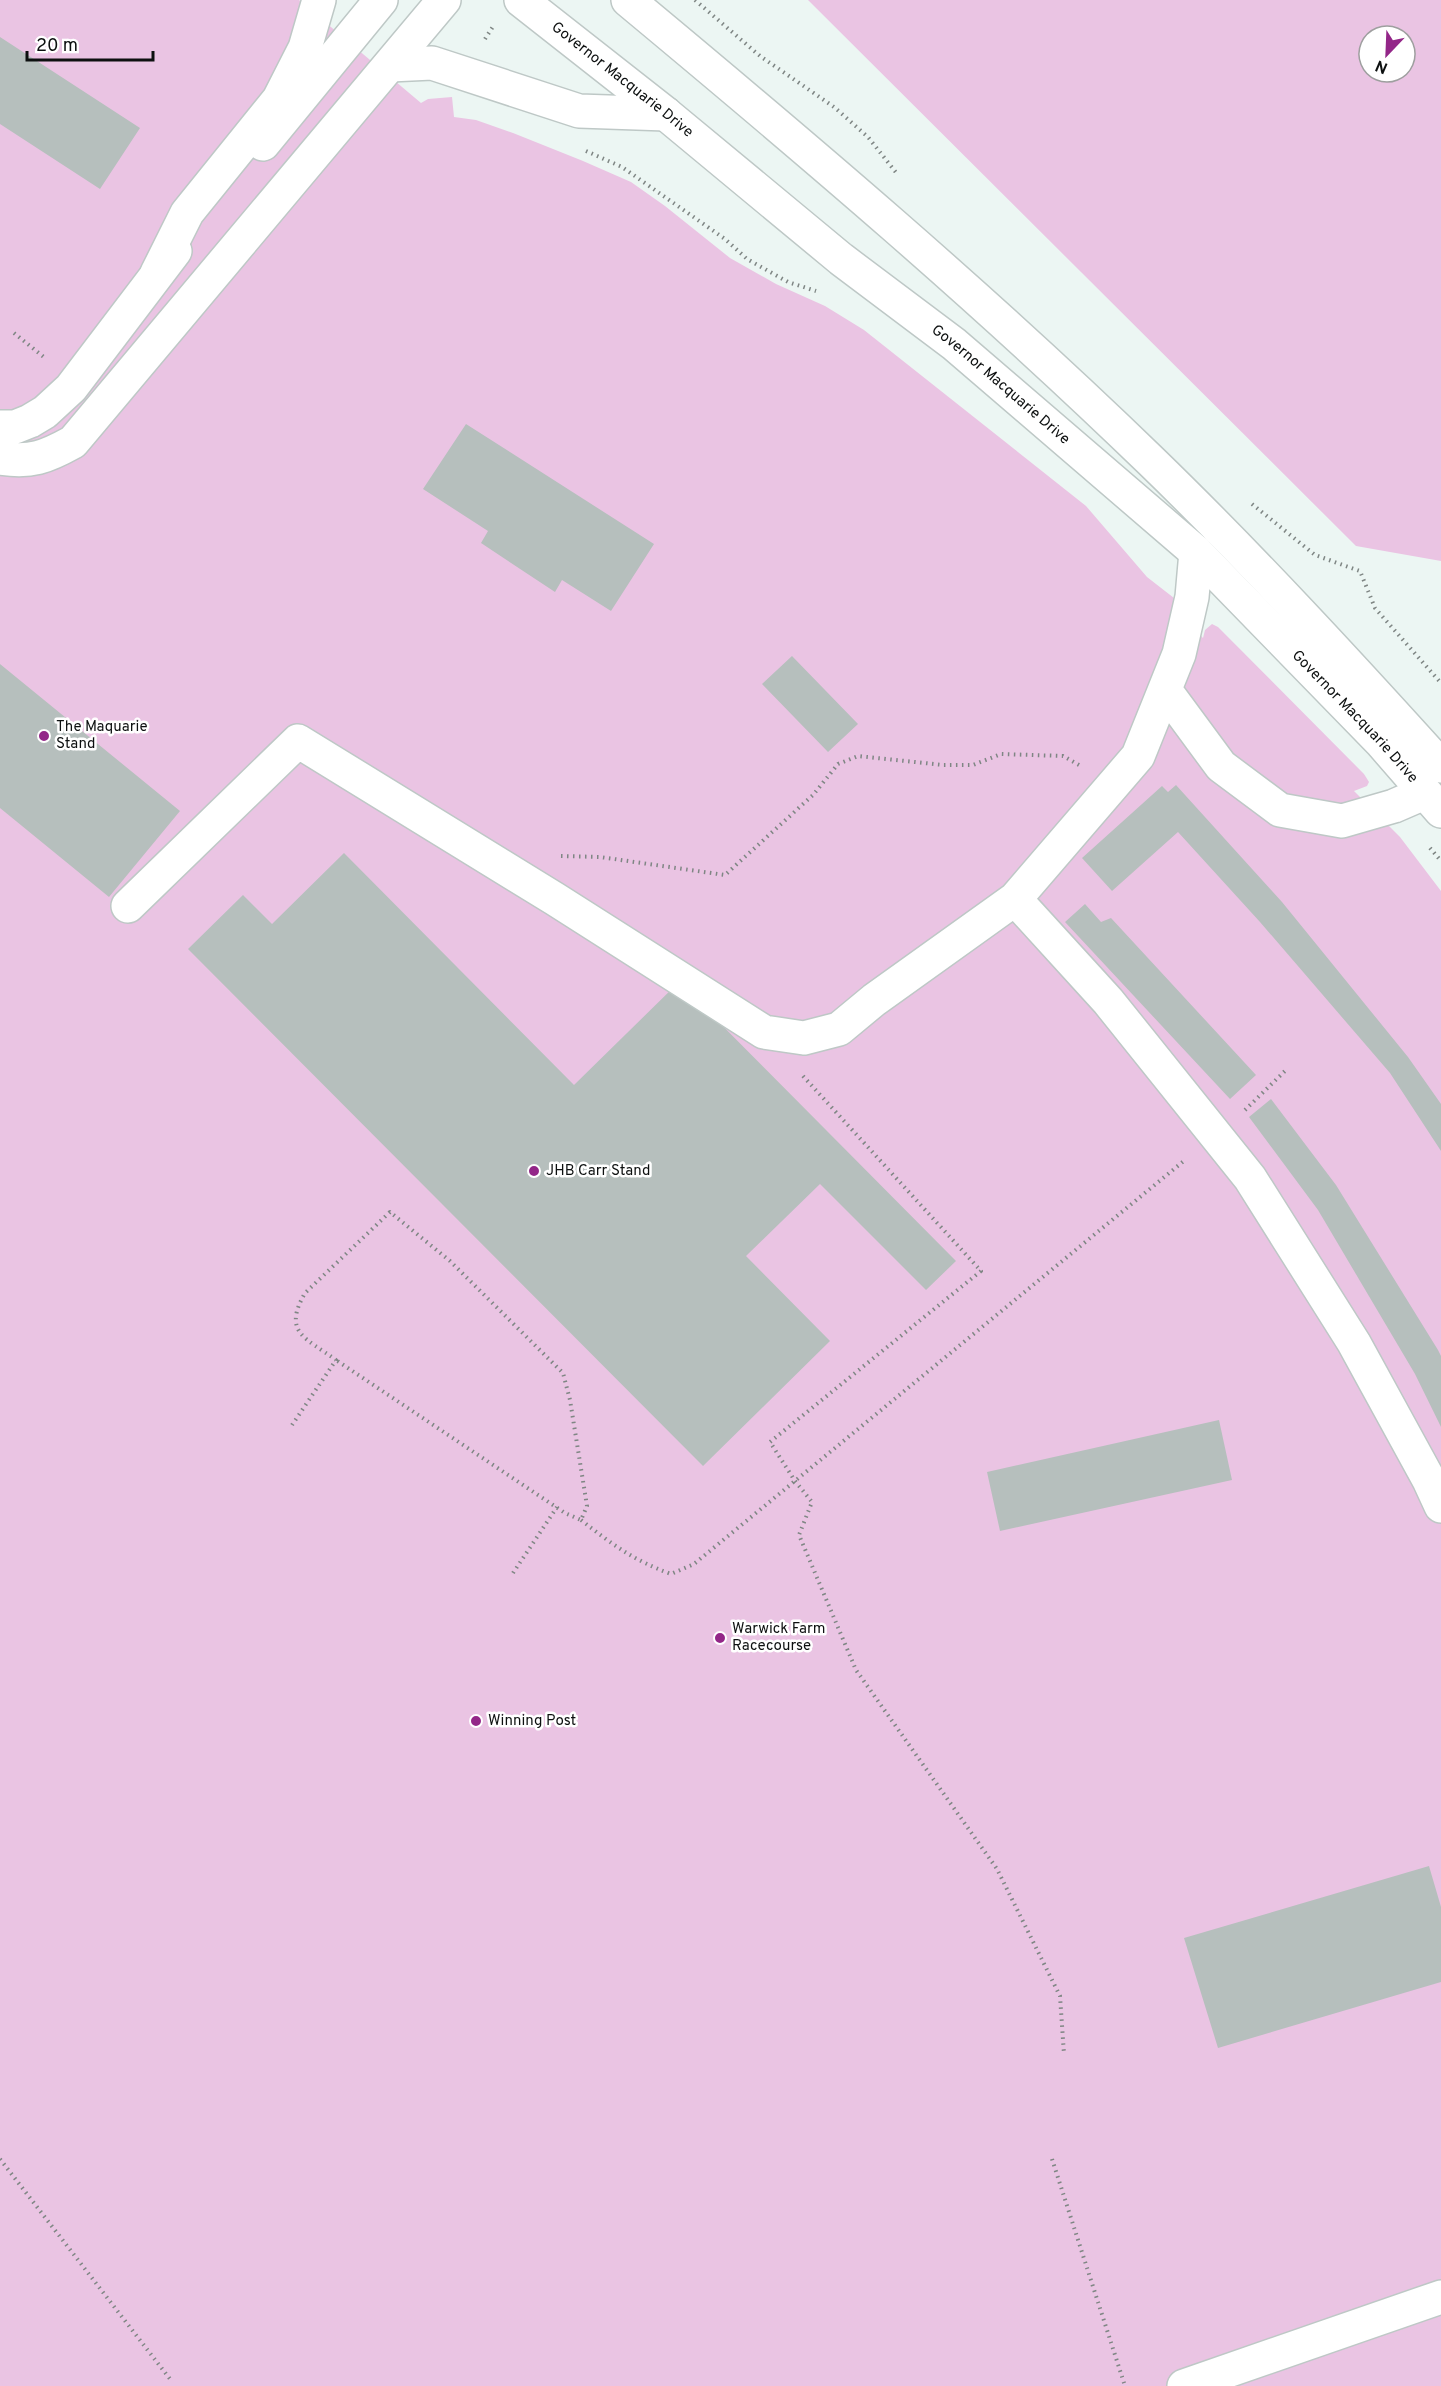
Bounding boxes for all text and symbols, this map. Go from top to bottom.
street label: Governor Macquarie Drive [547,18,697,142]
scale bar [27,24,153,62]
north arrow [1357,24,1417,84]
text: 20 m [36,35,78,58]
text: N [1373,55,1391,77]
street label: Governor Macquarie Drive [927,321,1074,449]
street label: Governor Macquarie Drive [1287,646,1422,787]
place label: The Maquarie Stand [56,718,147,754]
marker: The Maquarie Stand [37,729,51,743]
place label: JHB Carr Stand [546,1162,650,1181]
marker: JHB Carr Stand [527,1164,541,1178]
place label: Warwick Farm Racecourse [732,1620,825,1656]
marker: Warwick Farm Racecourse [713,1631,727,1645]
place label: Winning Post [488,1712,576,1731]
marker: Winning Post [469,1714,483,1728]

